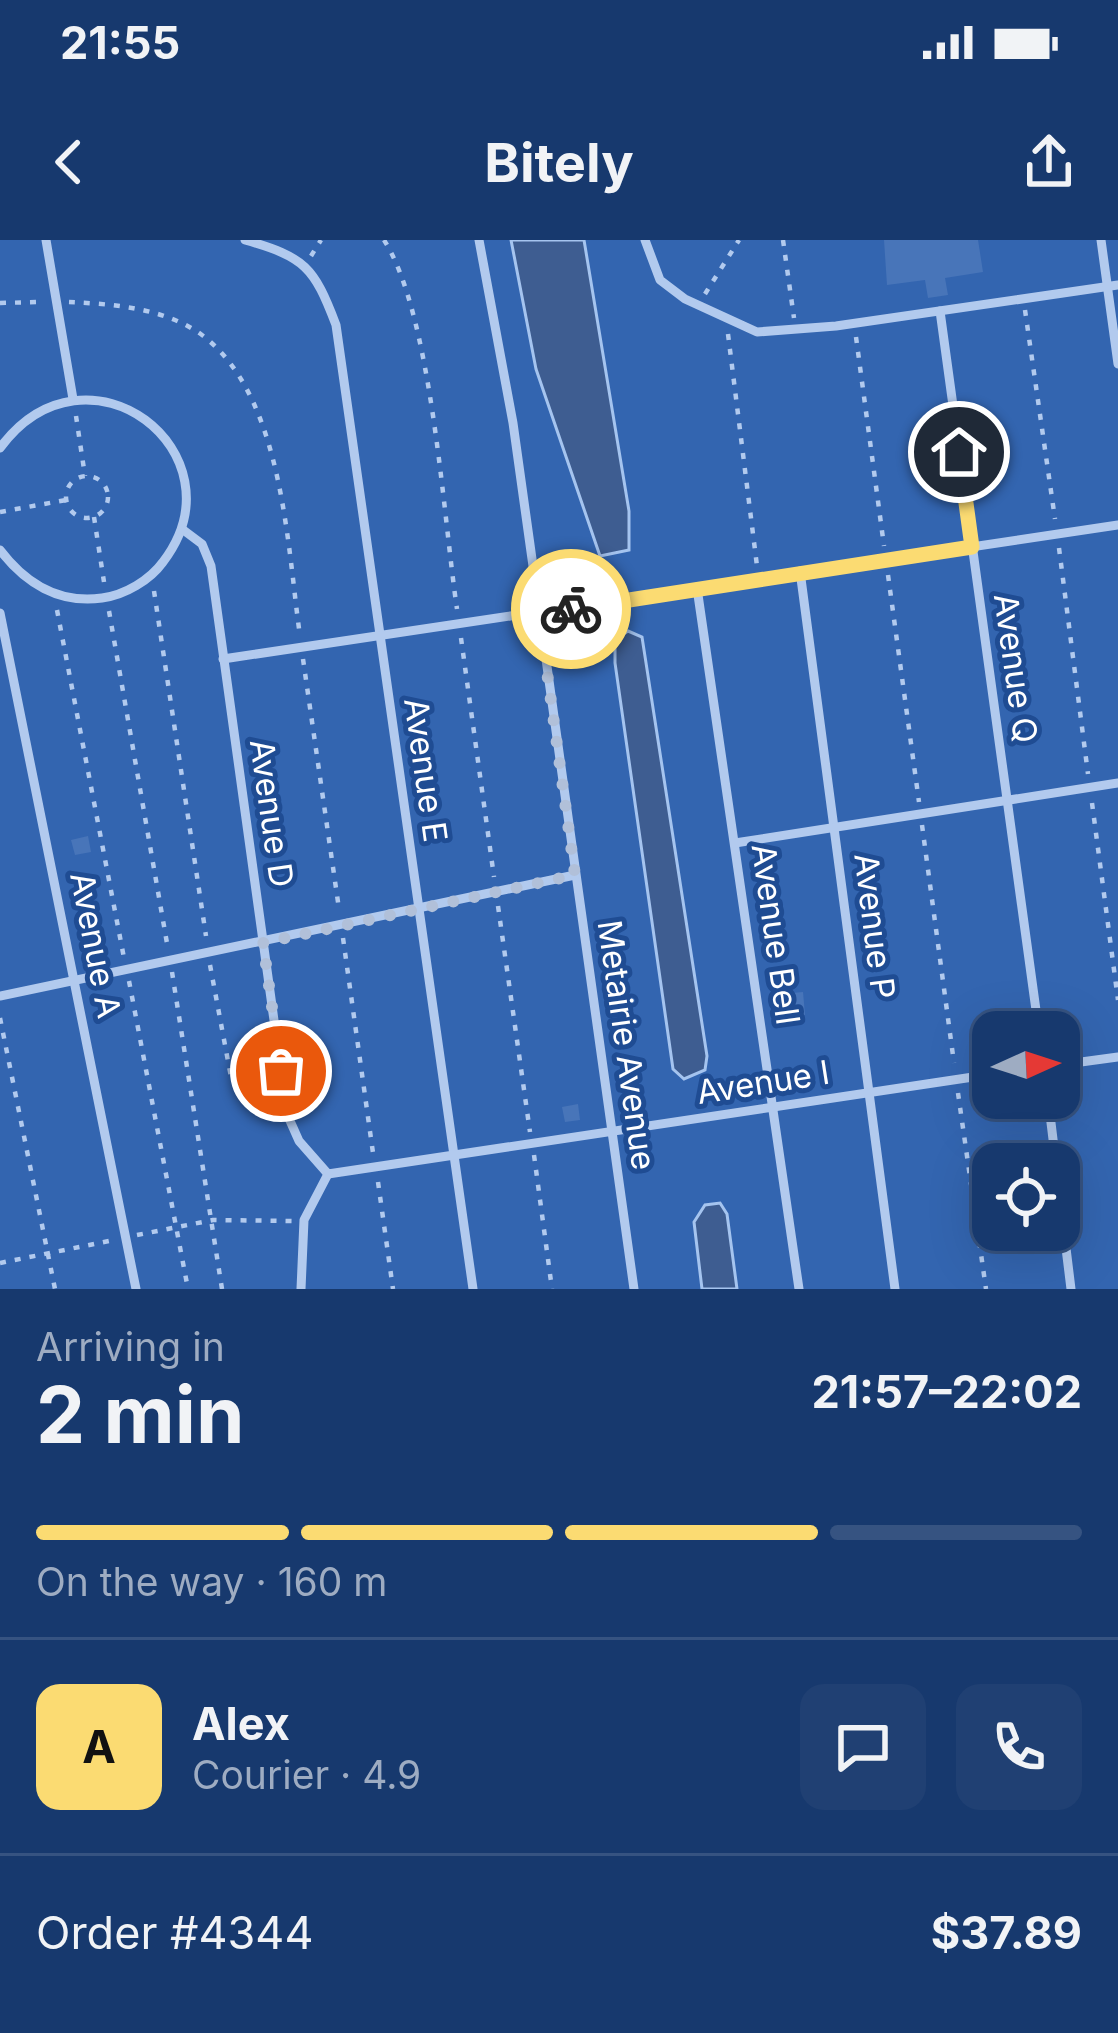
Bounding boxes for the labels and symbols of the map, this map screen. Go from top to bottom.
pin [908,401,1010,503]
courier [511,549,631,669]
street label: Avenue Q [986,591,1046,745]
street label: Avenue E [396,695,456,845]
street label: Avenue D [242,736,302,890]
street label: Avenue Bell [744,841,808,1027]
street label: Avenue P [846,851,904,1001]
street label: Avenue A [62,869,130,1021]
street label: Metairie Avenue [590,917,664,1173]
north arrow [972,1011,1080,1119]
pin [230,1020,332,1122]
street label: Avenue I [694,1052,832,1112]

